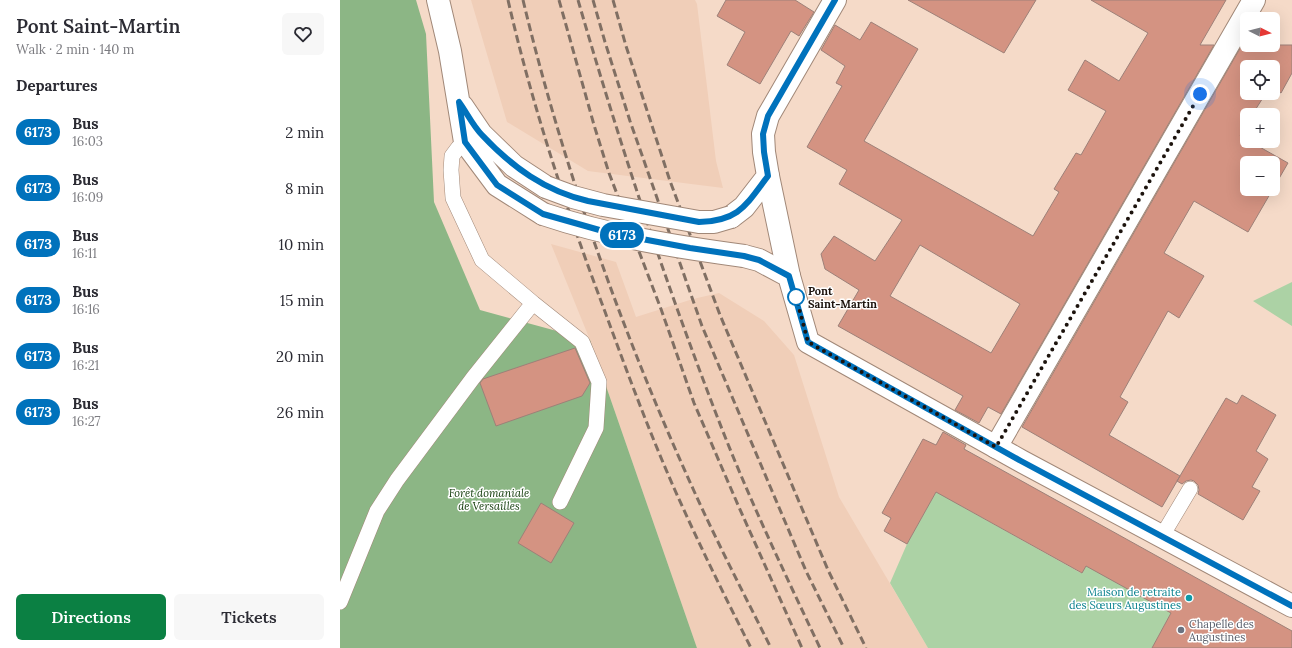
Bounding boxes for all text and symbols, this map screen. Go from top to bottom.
north arrow [1240,12,1280,52]
map controls [1240,12,1280,196]
button: heart [282,13,324,55]
text: Pont Saint-Martin [16,14,180,38]
text: Walk · 2 min · 140 m [16,41,134,58]
button: locate [1240,60,1280,100]
text: Departures [16,76,97,95]
your location [1190,84,1210,104]
button: + [1240,108,1280,148]
text: Bus [72,114,98,133]
text: 6173 [24,123,52,141]
text: 2 min [285,123,324,142]
text: 16:03 [72,133,103,150]
button: − [1240,156,1280,196]
text: Bus [72,170,98,189]
text: 6173 [24,179,52,197]
text: 8 min [285,179,324,198]
text: 16:09 [72,189,103,206]
line badge: 6173 [594,222,650,248]
text: Bus [72,226,98,245]
text: 6173 [608,226,636,244]
text: 6173 [24,235,52,253]
text: 10 min [279,235,324,254]
text: 16:11 [72,245,97,262]
text: Bus [72,282,98,301]
place label: Pont Saint-Martin [808,284,877,311]
marker: Pont Saint-Martin [787,288,805,306]
text: 6173 [24,291,52,309]
text: 15 min [280,291,324,310]
text: 16:16 [72,301,100,318]
text: Bus [72,338,98,357]
text: 6173 [24,347,52,365]
text: 20 min [276,347,324,366]
text: 16:21 [72,357,99,374]
text: Bus [72,394,98,413]
text: 6173 [24,403,52,421]
text: 26 min [277,403,324,422]
text: 16:27 [72,413,101,430]
park label: Forêt domaniale de Versailles [449,486,529,513]
place label: Maison de retraite des Sœurs Augustines [1069,585,1181,612]
marker: Maison de retraite des Sœurs Augustines [1184,593,1194,603]
button: Directions [16,594,166,640]
button: Tickets [174,594,324,640]
place label: Chapelle des Augustines [1188,617,1254,644]
marker: Chapelle des Augustines [1176,625,1186,635]

